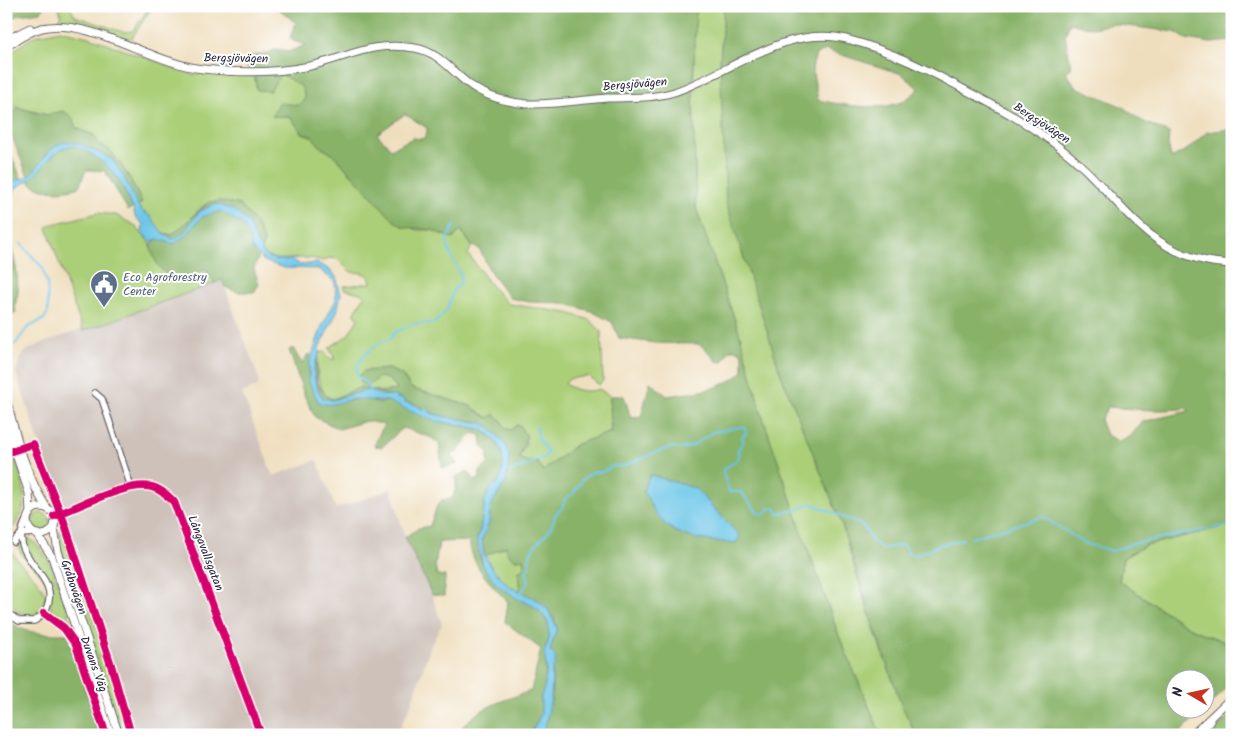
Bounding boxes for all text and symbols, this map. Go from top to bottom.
street label: Bergsjövägen [204,48,268,69]
street label: Bergsjövägen [602,72,668,97]
street label: Bergsjövägen [1009,98,1074,149]
place label: Eco Agroforestry Center [123,268,207,301]
public building icon: Eco Agroforestry Center [89,269,119,308]
street label: Långavallsgatan [182,513,229,594]
street label: Gråbovägen [55,557,92,617]
street label: Duvans Väg [75,634,113,695]
north arrow [1166,668,1216,718]
text: N [1167,686,1190,698]

